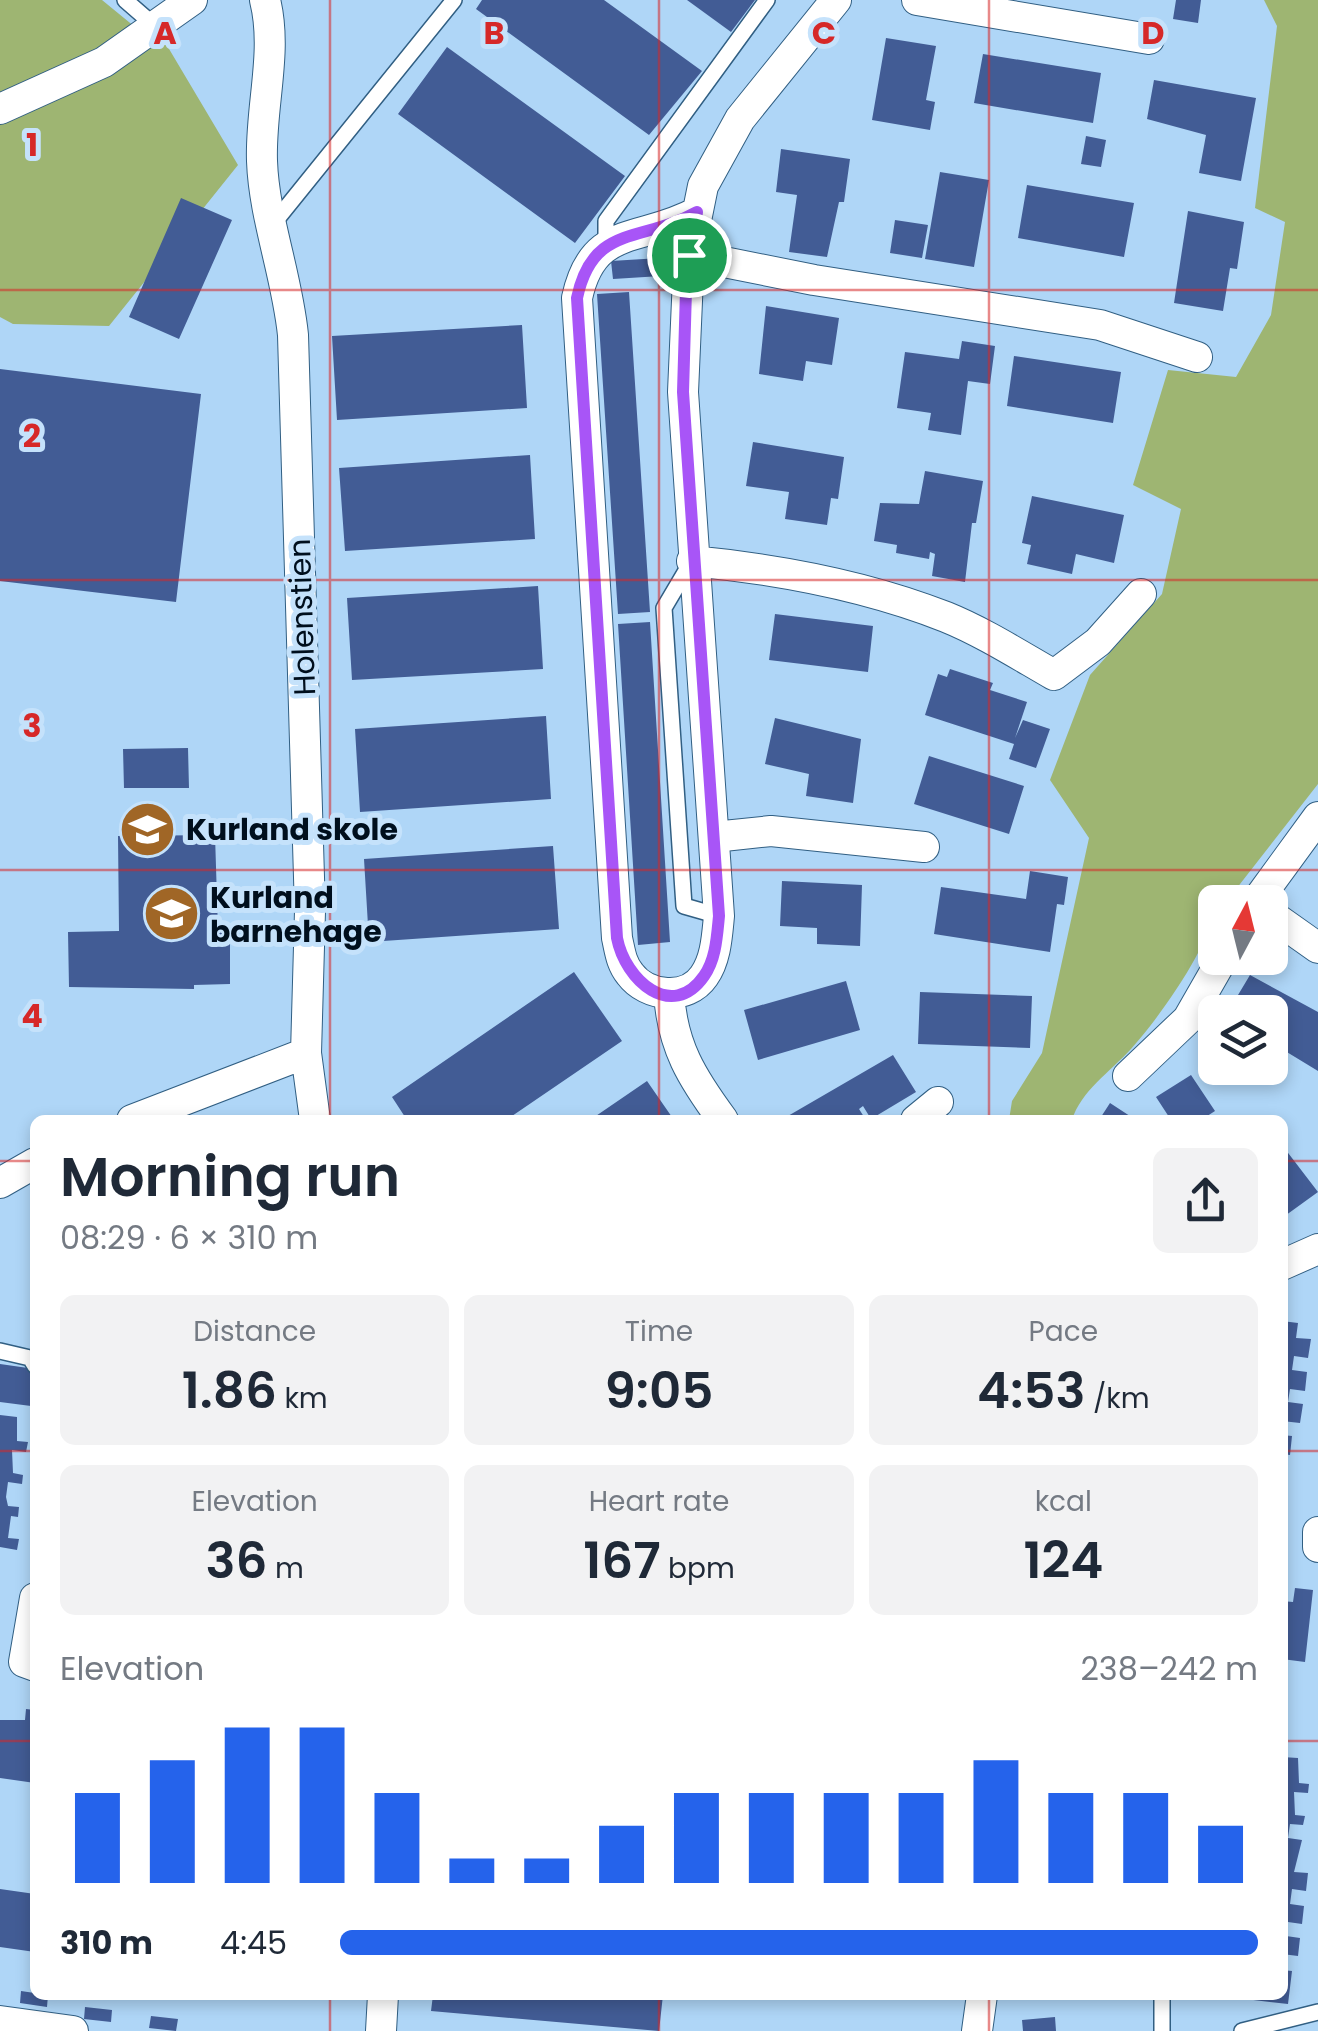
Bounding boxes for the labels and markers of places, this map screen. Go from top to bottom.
pin [647,213,732,298]
school or university icon: Kurland skole [117,799,177,859]
place label: Kurland skole [186,808,398,851]
place label: Kurland barnehage [210,876,382,953]
school or university icon: Kurland barnehage [141,884,201,944]

